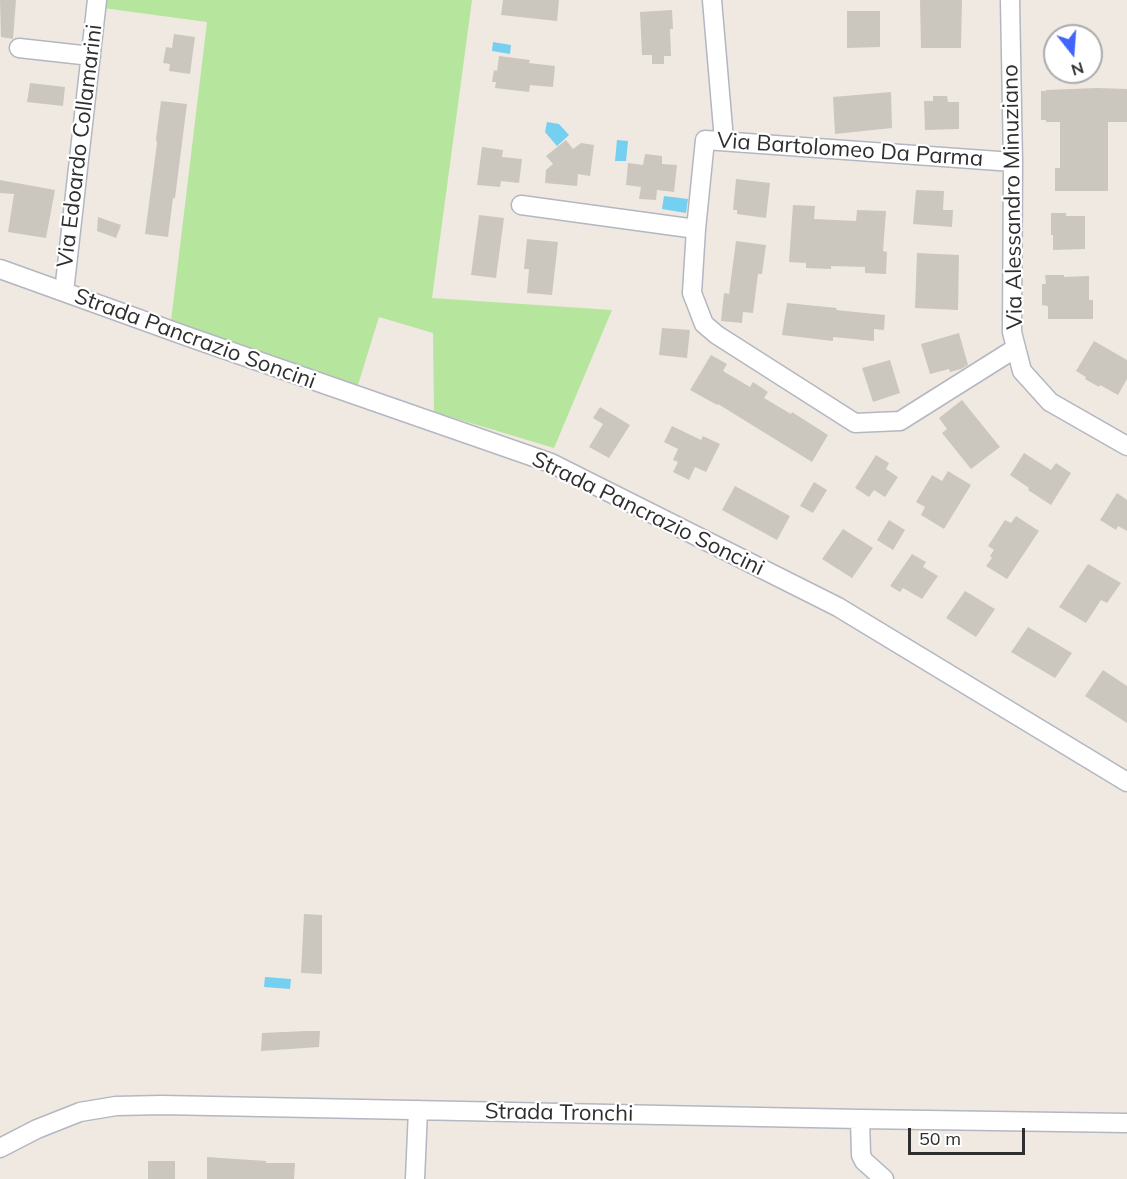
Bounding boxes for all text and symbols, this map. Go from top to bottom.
street label: Via Edoardo Collamarini [52,23,108,269]
north arrow [1043,24,1103,84]
text: N [1069,58,1086,81]
street label: Via Alessandro Minuziano [997,64,1029,330]
street label: Via Bartolomeo Da Parma [716,128,984,172]
street label: Strada Pancrazio Soncini [71,283,319,395]
street label: Strada Pancrazio Soncini [528,446,768,582]
street label: Strada Tronchi [485,1099,633,1127]
scale bar [911,1116,1028,1154]
text: 50 m [919,1127,961,1150]

